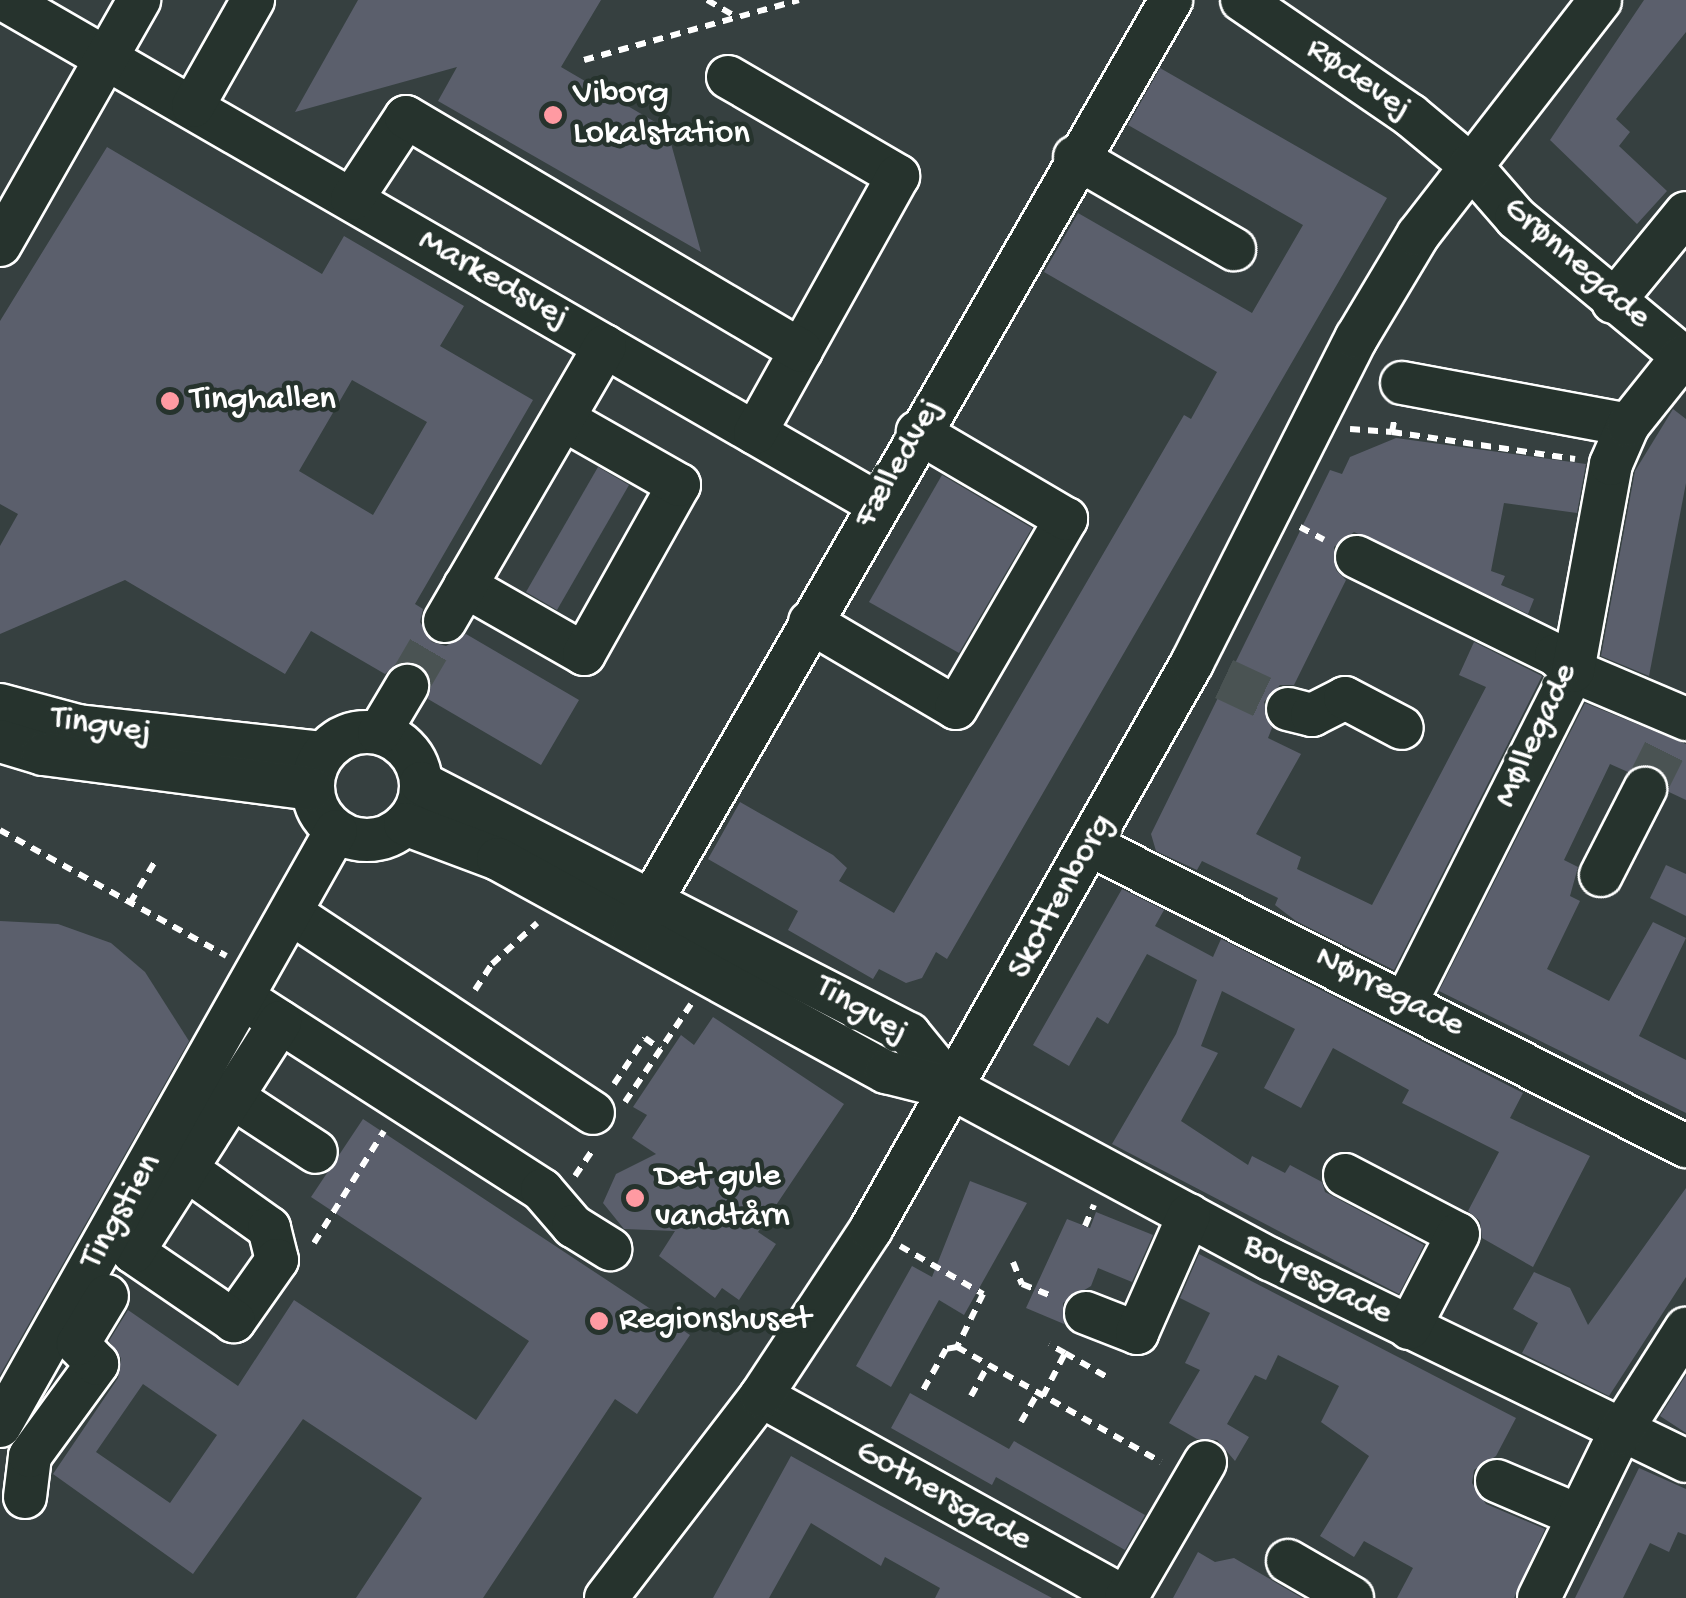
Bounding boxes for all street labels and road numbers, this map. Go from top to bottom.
street label: Rødevej [1297,29,1419,131]
street label: Grønnegade [1494,188,1658,340]
street label: Markedsvej [410,220,576,340]
street label: Fælledvej [846,392,954,536]
street label: Møllegade [1485,657,1589,815]
street label: Tingvej [48,698,154,756]
street label: Skottenborg [999,807,1125,987]
street label: Nørregade [1307,938,1471,1048]
street label: Tingvej [807,967,915,1055]
street label: Tingstien [72,1146,172,1278]
street label: Boyesgade [1235,1225,1399,1337]
street label: Gothersgade [848,1431,1038,1563]

